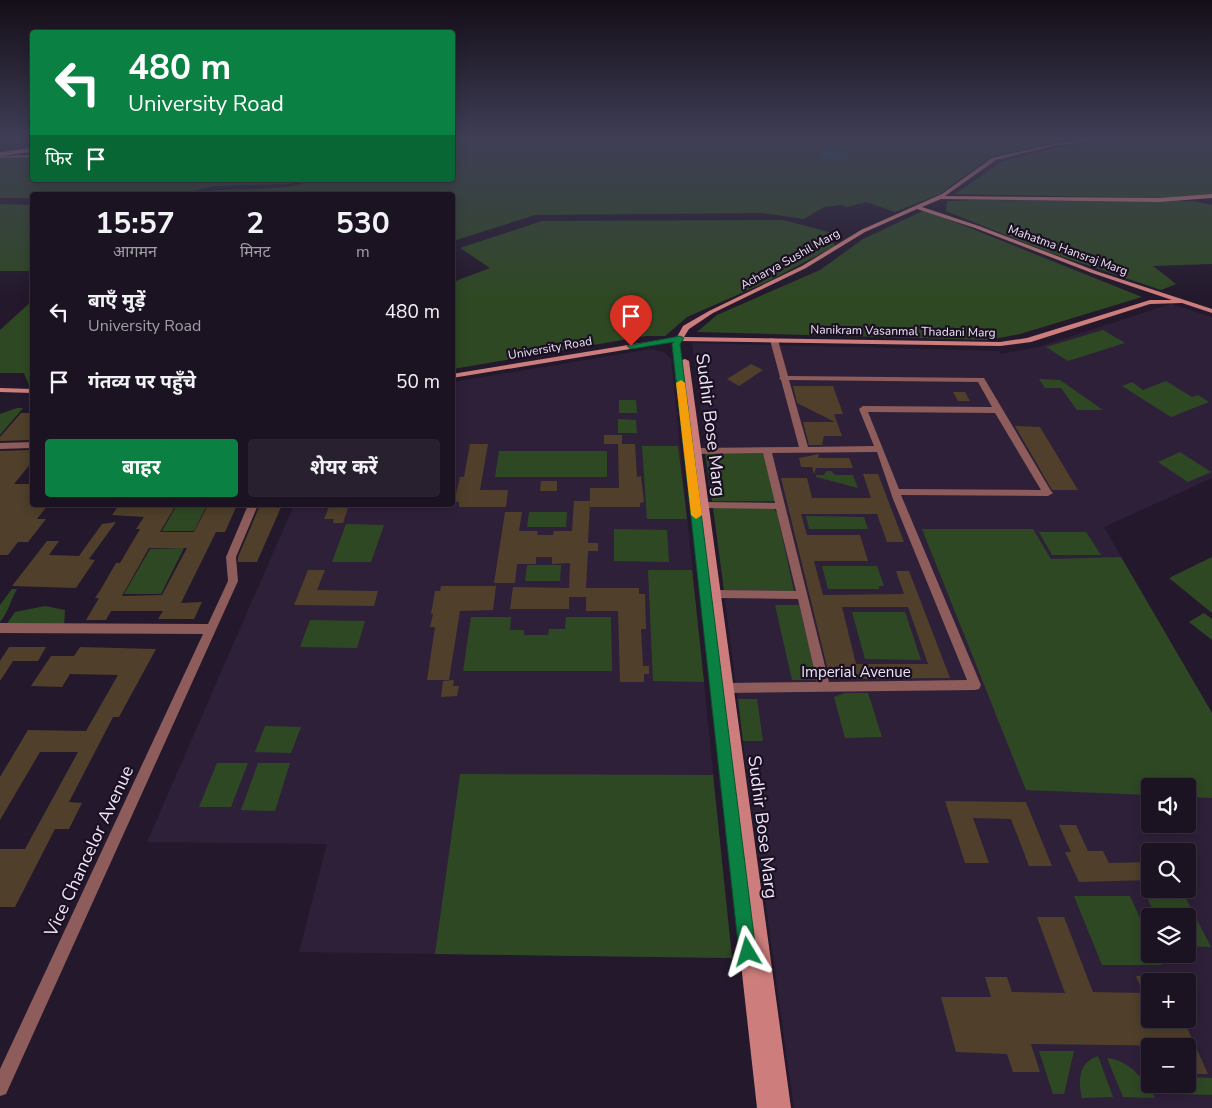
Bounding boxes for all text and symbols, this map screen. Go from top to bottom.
text: 480 m [128,44,231,91]
icon: left [45,50,110,115]
text: University Road [128,89,284,119]
icon: arrive [82,145,110,173]
text: फिर [45,146,72,172]
text: 15:57 [95,203,175,244]
text: 2 [246,203,264,244]
text: 530 [336,203,390,244]
street label: Mahatma Hansraj Marg [1006,221,1130,279]
street label: Acharya Sushil Marg [737,225,843,293]
text: आगमन [113,241,157,263]
text: मिनट [240,241,271,263]
text: m [356,241,370,263]
text: बाएँ मुड़ें [88,288,145,314]
pin [610,295,652,346]
icon: left [45,298,73,326]
text: 480 m [385,299,440,325]
icon: arrive [617,302,645,330]
text: University Road [88,315,201,337]
street label: Nanikram Vasanmal Thadani Marg [810,321,996,341]
street label: University Road [507,333,593,363]
street label: Sudhir Bose Marg [690,352,732,498]
icon: arrive [45,368,73,396]
text: गंतव्य पर पहुँचे [88,369,196,395]
text: 50 m [396,369,440,395]
button: बाहर [45,439,238,497]
button: शेयर करें [248,439,440,497]
street label: Imperial Avenue [801,662,911,682]
street label: Sudhir Bose Marg [742,754,784,900]
street label: Vice Chancelor Avenue [38,761,139,941]
map controls [1141,778,1196,1093]
button: sound [1141,778,1196,833]
button: search [1141,843,1196,898]
button: layers [1141,908,1196,963]
position arrow [721,925,773,977]
button: + [1141,973,1196,1028]
button: − [1141,1038,1196,1093]

